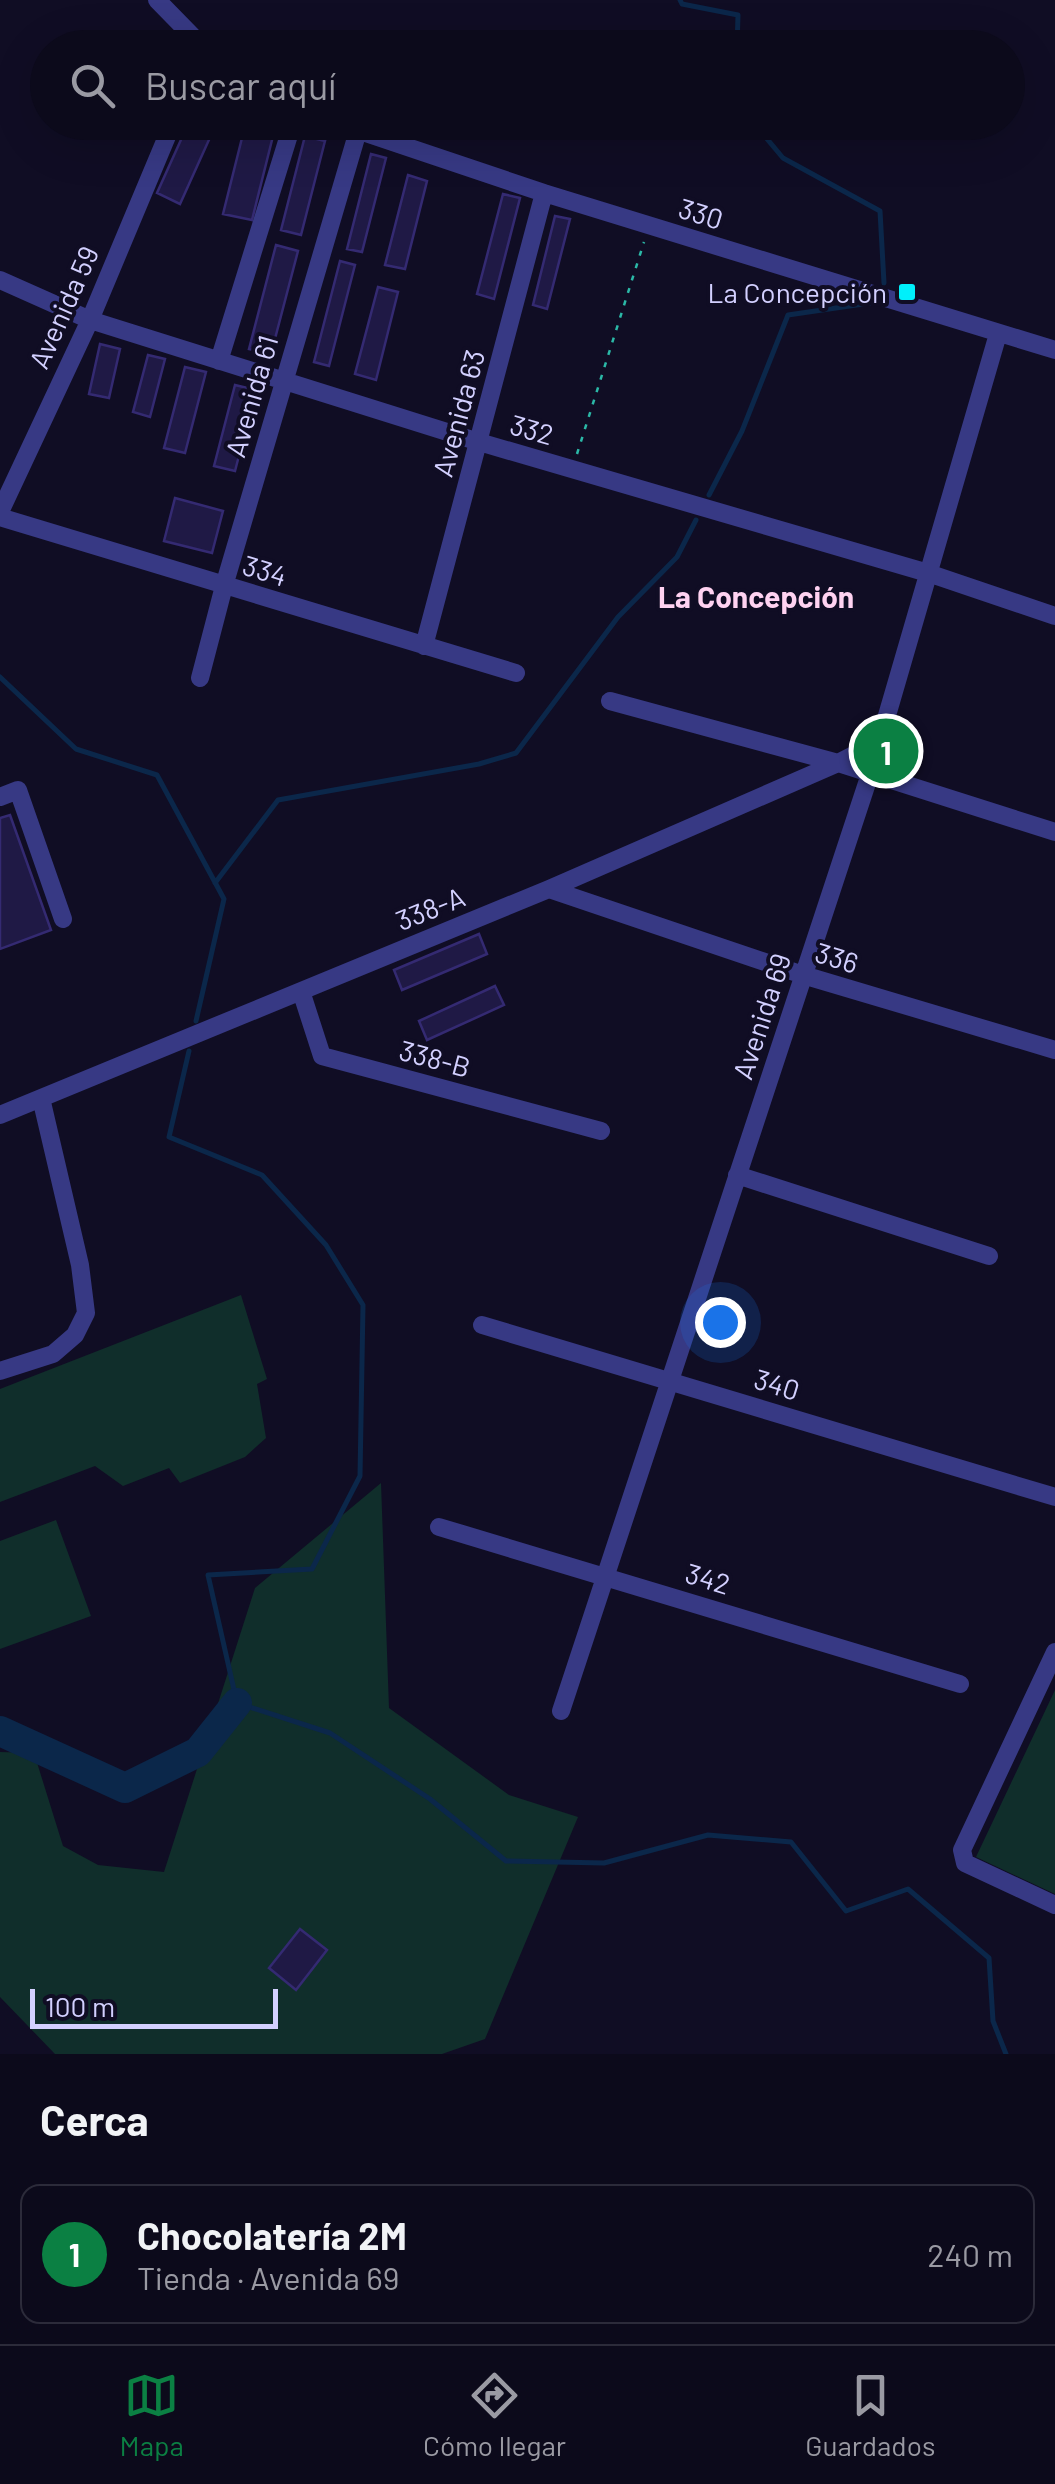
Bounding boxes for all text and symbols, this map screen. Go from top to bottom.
search box [30,30,1025,140]
icon: search [65,58,120,113]
text: Buscar aquí [145,62,336,108]
street label: 330 [675,190,727,236]
street label: Avenida 59 [21,241,105,373]
place label: La Concepción [708,275,887,309]
marker: La Concepción [896,281,918,303]
street label: Avenida 61 [217,331,285,461]
street label: Avenida 63 [425,346,491,480]
street label: 332 [506,407,558,451]
street label: 334 [239,547,291,593]
district label: La Concepción [658,578,854,614]
pin: 1 [854,714,918,788]
street label: 338-A [390,879,470,937]
street label: 336 [811,934,863,980]
street label: Avenida 69 [725,949,797,1083]
street label: 338-B [396,1032,474,1084]
your location [695,1297,746,1348]
street label: 340 [750,1361,804,1407]
street label: 342 [682,1555,734,1601]
scale bar [30,1984,278,2028]
text: 100 m [45,1989,115,2023]
text: Cerca [40,2094,149,2144]
text: Chocolatería 2M [137,2212,407,2258]
text: 1 [69,2235,80,2273]
text: 240 m [927,2235,1013,2273]
text: Tienda · Avenida 69 [137,2258,399,2296]
tab: Mapa [120,2368,184,2462]
tab: Cómo llegar [423,2368,566,2462]
tab: Guardados [805,2368,935,2462]

